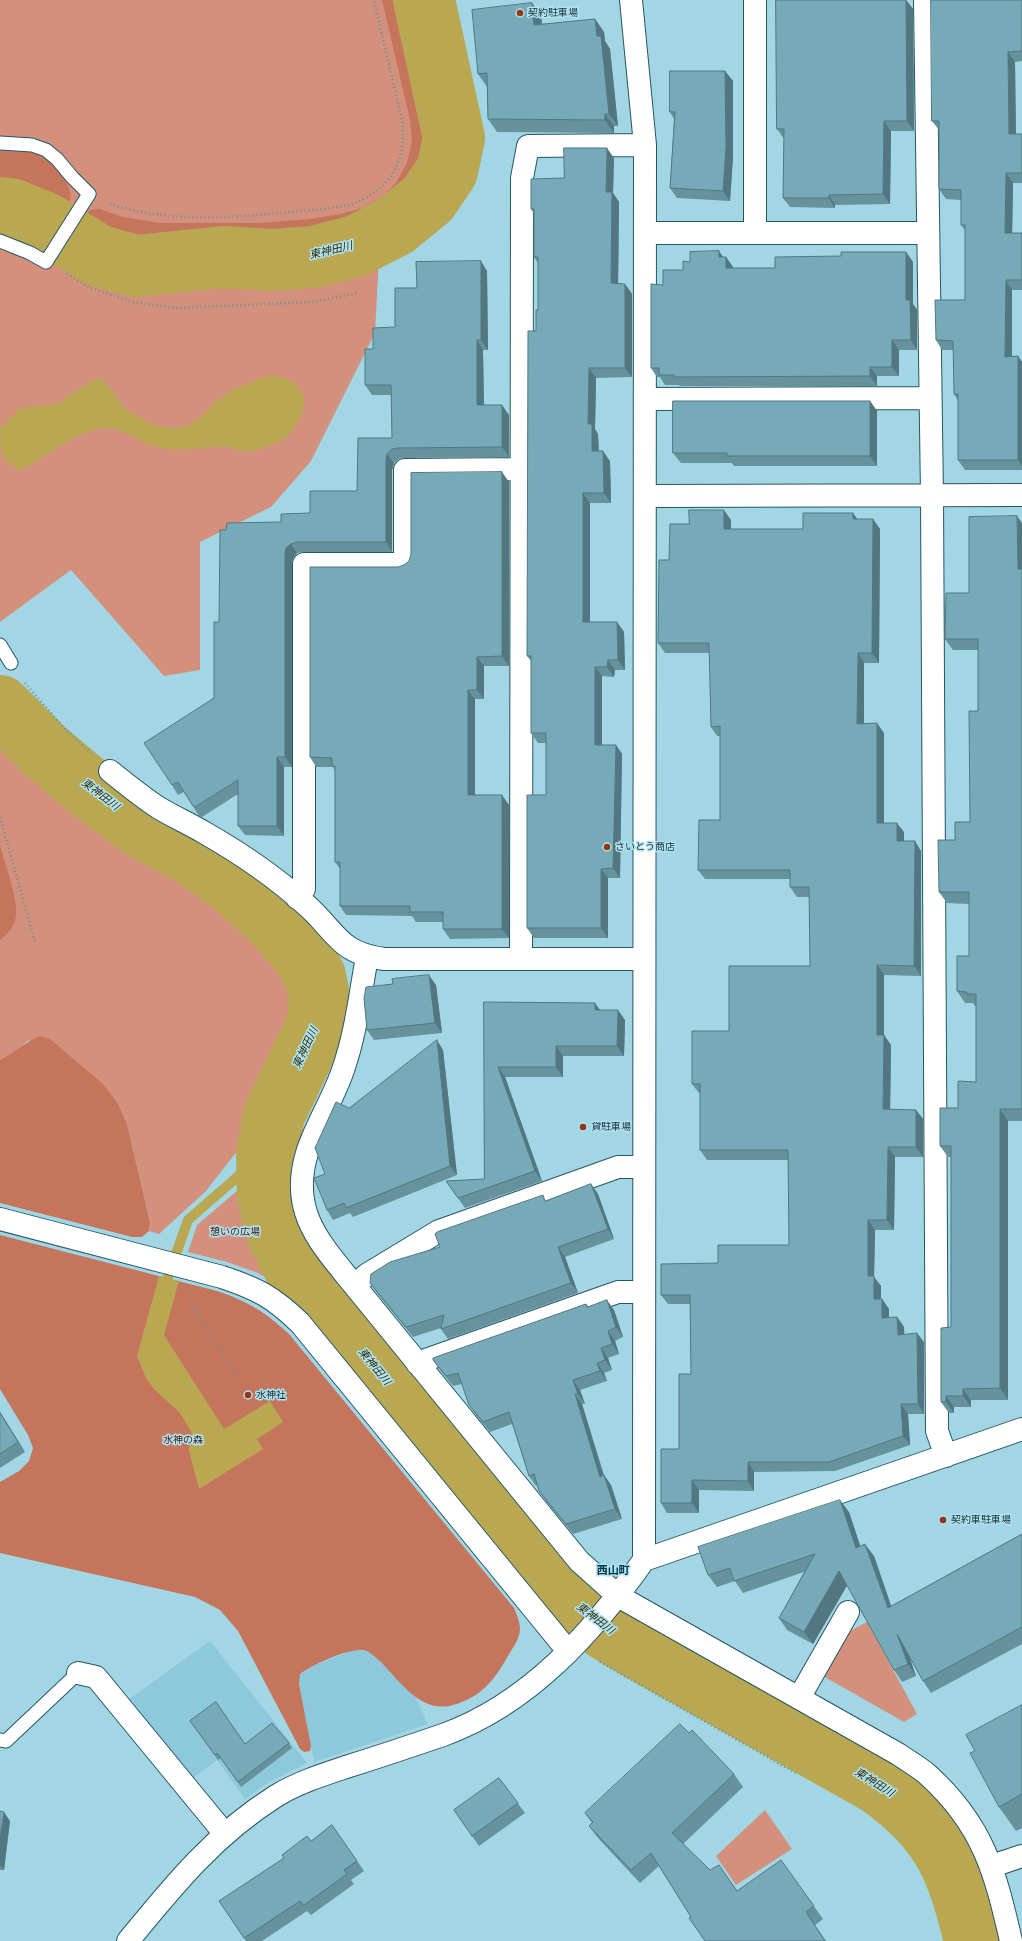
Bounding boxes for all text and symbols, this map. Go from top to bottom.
place label: 契約駐車場 [528,7,578,19]
marker: 契約駐車場 [515,8,525,18]
water label: 東神田川 [308,240,354,262]
water label: 東神田川 [78,776,122,814]
place label: さいとう商店 [615,841,675,853]
marker: さいとう商店 [602,842,612,852]
water label: 東神田川 [291,1025,321,1071]
place label: 貸駐車場 [591,1121,631,1133]
marker: 貸駐車場 [578,1122,588,1132]
park label: 憩いの広場 [210,1226,260,1238]
water label: 東神田川 [355,1346,393,1388]
place label: 水神社 [256,1389,286,1401]
marker: 水神社 [243,1390,253,1400]
park label: 水神の森 [163,1434,203,1446]
place label: 契約車駐車場 [951,1514,1011,1526]
marker: 契約車駐車場 [938,1515,948,1525]
district label: 西山町 [597,1564,629,1578]
water label: 東神田川 [573,1600,617,1638]
water label: 東神田川 [852,1766,896,1800]

